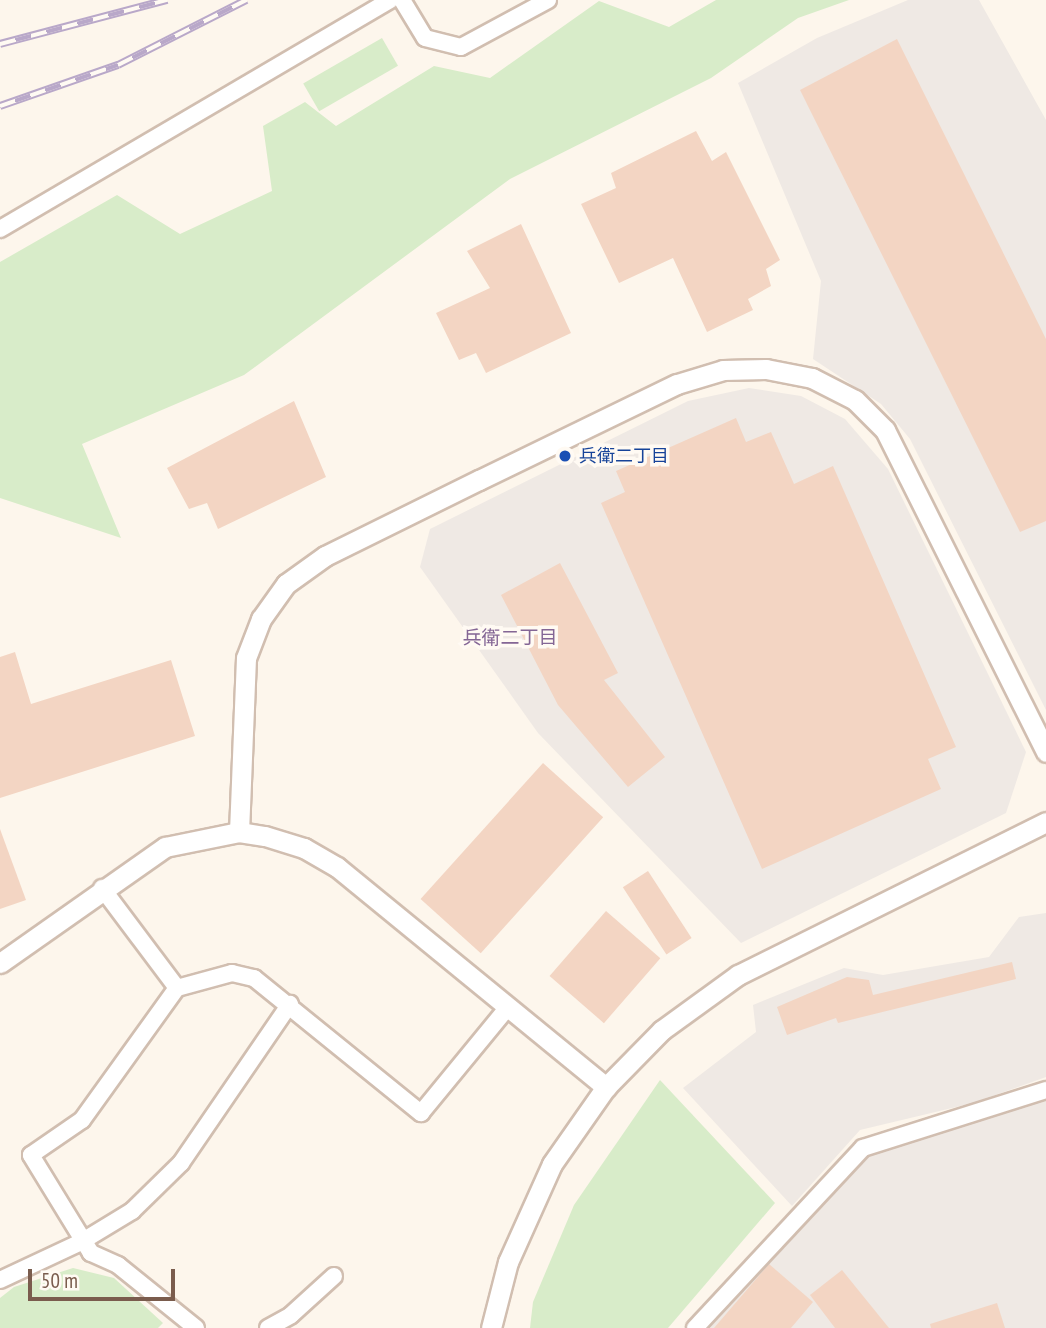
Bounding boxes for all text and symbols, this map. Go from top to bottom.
place label: 兵衛二丁目 [579,445,669,467]
marker: 兵衛二丁目 [557,448,573,464]
district label: 兵衛二丁目 [463,627,557,649]
scale bar [32,1254,178,1298]
text: 50 m [41,1267,78,1294]

